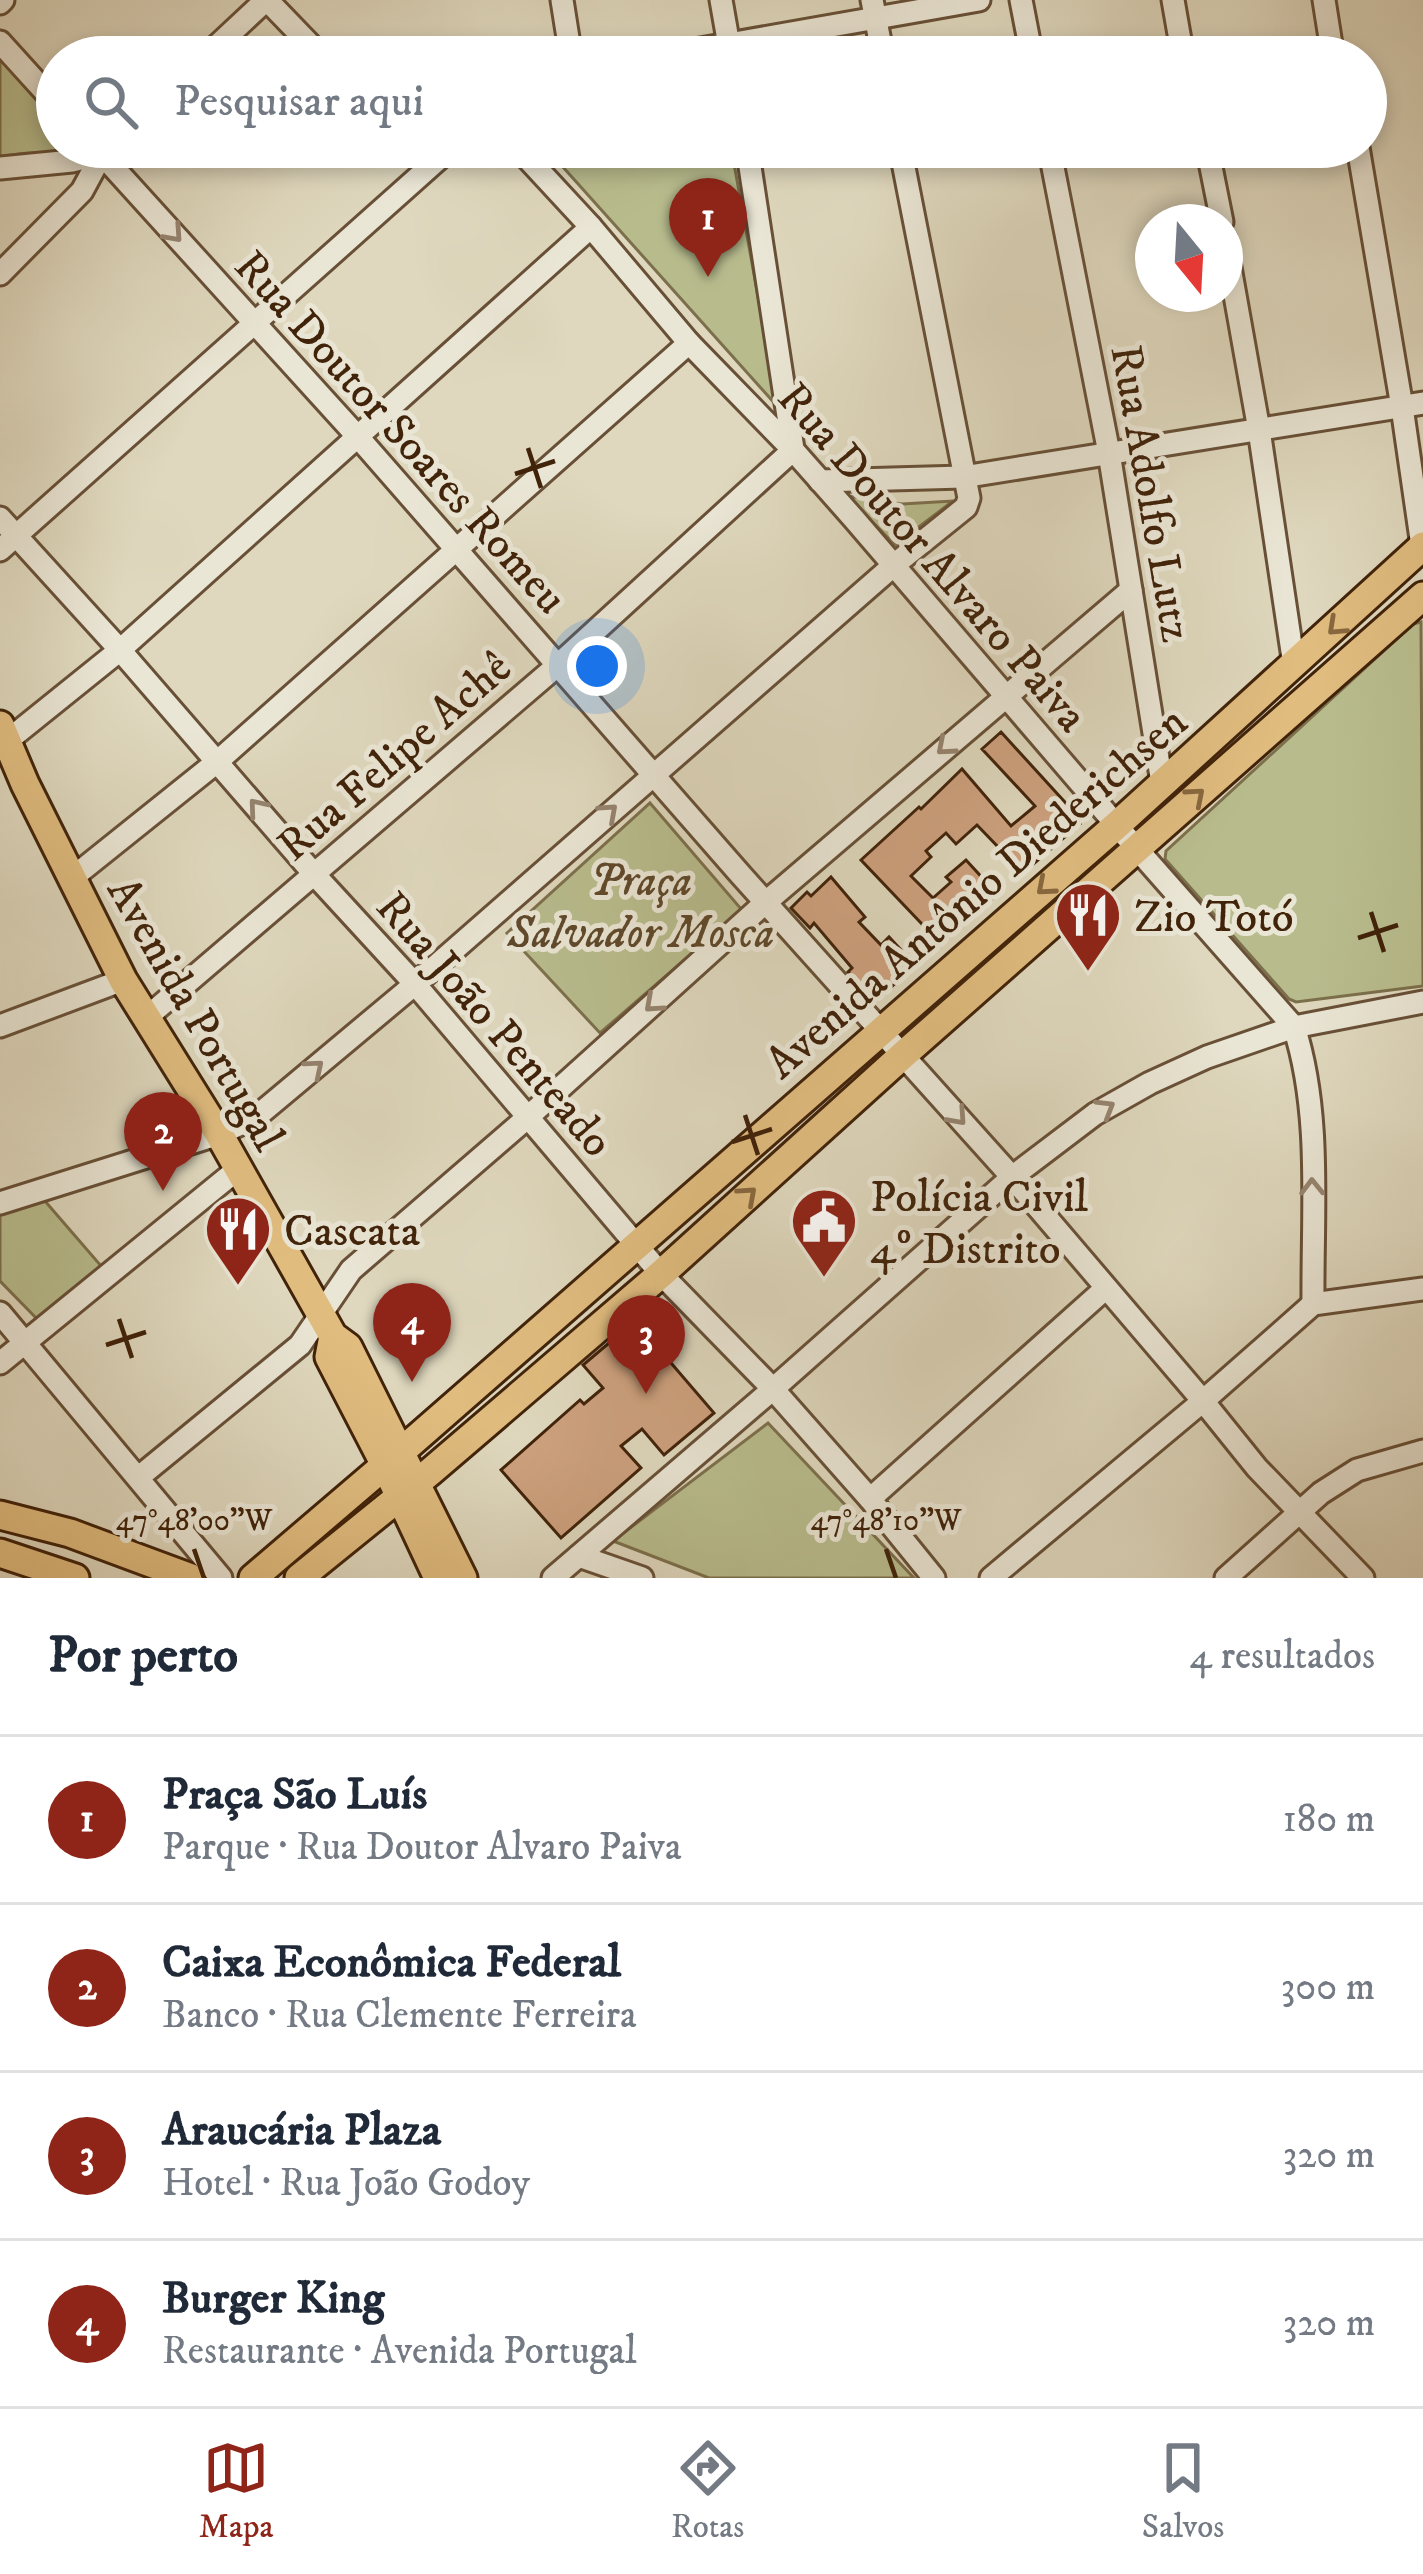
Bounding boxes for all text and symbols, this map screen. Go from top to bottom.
search box [36,36,1387,168]
icon: search [78,69,144,135]
text: Pesquisar aqui [174,74,424,130]
pin: 1 [669,178,747,277]
north arrow [1135,204,1243,312]
one-way arrow [160,220,181,241]
street label: Rua Doutor Soares Romeu [222,239,578,627]
street label: Rua Adolfo Lutz [1096,341,1204,646]
street label: Rua Doutor Alvaro Paiva [765,372,1099,744]
one-way arrow [1328,612,1349,634]
your location [567,636,627,696]
street label: Rua Felipe Achê [267,640,523,874]
street label: Avenida Antônio Diederichsen [755,695,1199,1092]
one-way arrow [937,732,959,754]
one-way arrow [1183,789,1205,811]
one-way arrow [250,799,271,821]
one-way arrow [595,805,617,826]
park label: Praça Salvador Mosca [507,854,774,962]
street label: Avenida Portugal [93,868,296,1162]
one-way arrow [1037,872,1059,894]
restaurant icon: Zio Totó [1053,880,1123,974]
street label: Rua João Penteado [363,881,624,1169]
place label: Zio Totó [1134,890,1294,946]
one-way arrow [645,990,666,1011]
one-way arrow [301,1061,323,1083]
pin: 2 [124,1092,202,1191]
one-way arrow [1094,1100,1115,1123]
one-way arrow [944,1103,965,1125]
place label: Polícia Civil 4º Distrito [870,1170,1089,1278]
one-way arrow [1299,1177,1325,1195]
public building icon: Polícia Civil 4º Distrito [789,1186,859,1280]
one-way arrow [734,1188,756,1209]
restaurant icon: Cascata [203,1194,273,1288]
place label: Cascata [284,1204,420,1260]
pin: 4 [373,1283,451,1382]
pin: 3 [607,1295,685,1394]
text: 47°48'00"W [116,1503,273,1540]
text: 47°48'10"W [810,1503,962,1540]
text: Por perto [48,1624,238,1688]
text: 4 resultados [1190,1632,1375,1681]
text: Praça São Luís [162,1767,427,1823]
text: 1 [80,1795,94,1844]
text: 180 m [1283,1795,1375,1844]
text: Parque · Rua Doutor Alvaro Paiva [162,1823,682,1872]
text: Caixa Econômica Federal [162,1935,621,1991]
text: 2 [77,1963,97,2012]
text: 300 m [1281,1963,1375,2012]
text: Banco · Rua Clemente Ferreira [162,1991,637,2040]
text: Araucária Plaza [162,2103,441,2159]
text: 3 [80,2131,94,2180]
text: 320 m [1283,2131,1375,2180]
text: Hotel · Rua João Godoy [162,2159,530,2208]
text: Burger King [162,2271,385,2327]
text: 4 [76,2299,98,2348]
text: 320 m [1283,2299,1375,2348]
text: Restaurante · Avenida Portugal [162,2327,637,2376]
tab: Mapa [199,2435,273,2548]
tab: Rotas [671,2435,744,2548]
tab: Salvos [1142,2435,1224,2548]

